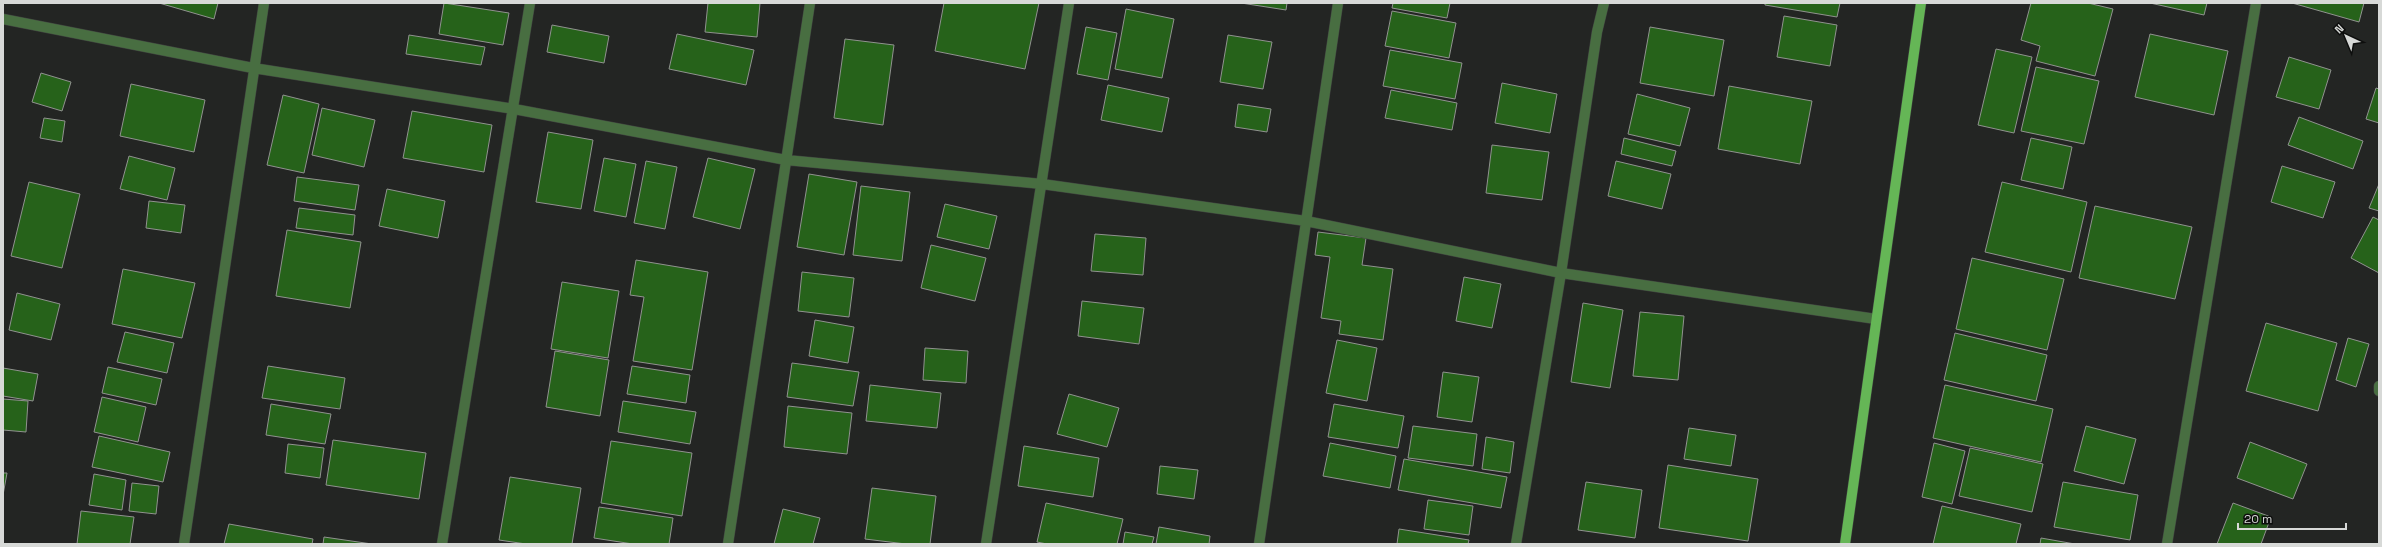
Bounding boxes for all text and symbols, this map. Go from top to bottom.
north arrow [2326,16,2366,56]
text: N [2332,21,2347,36]
scale bar [2238,505,2346,531]
text: 20 m [2244,511,2272,527]

